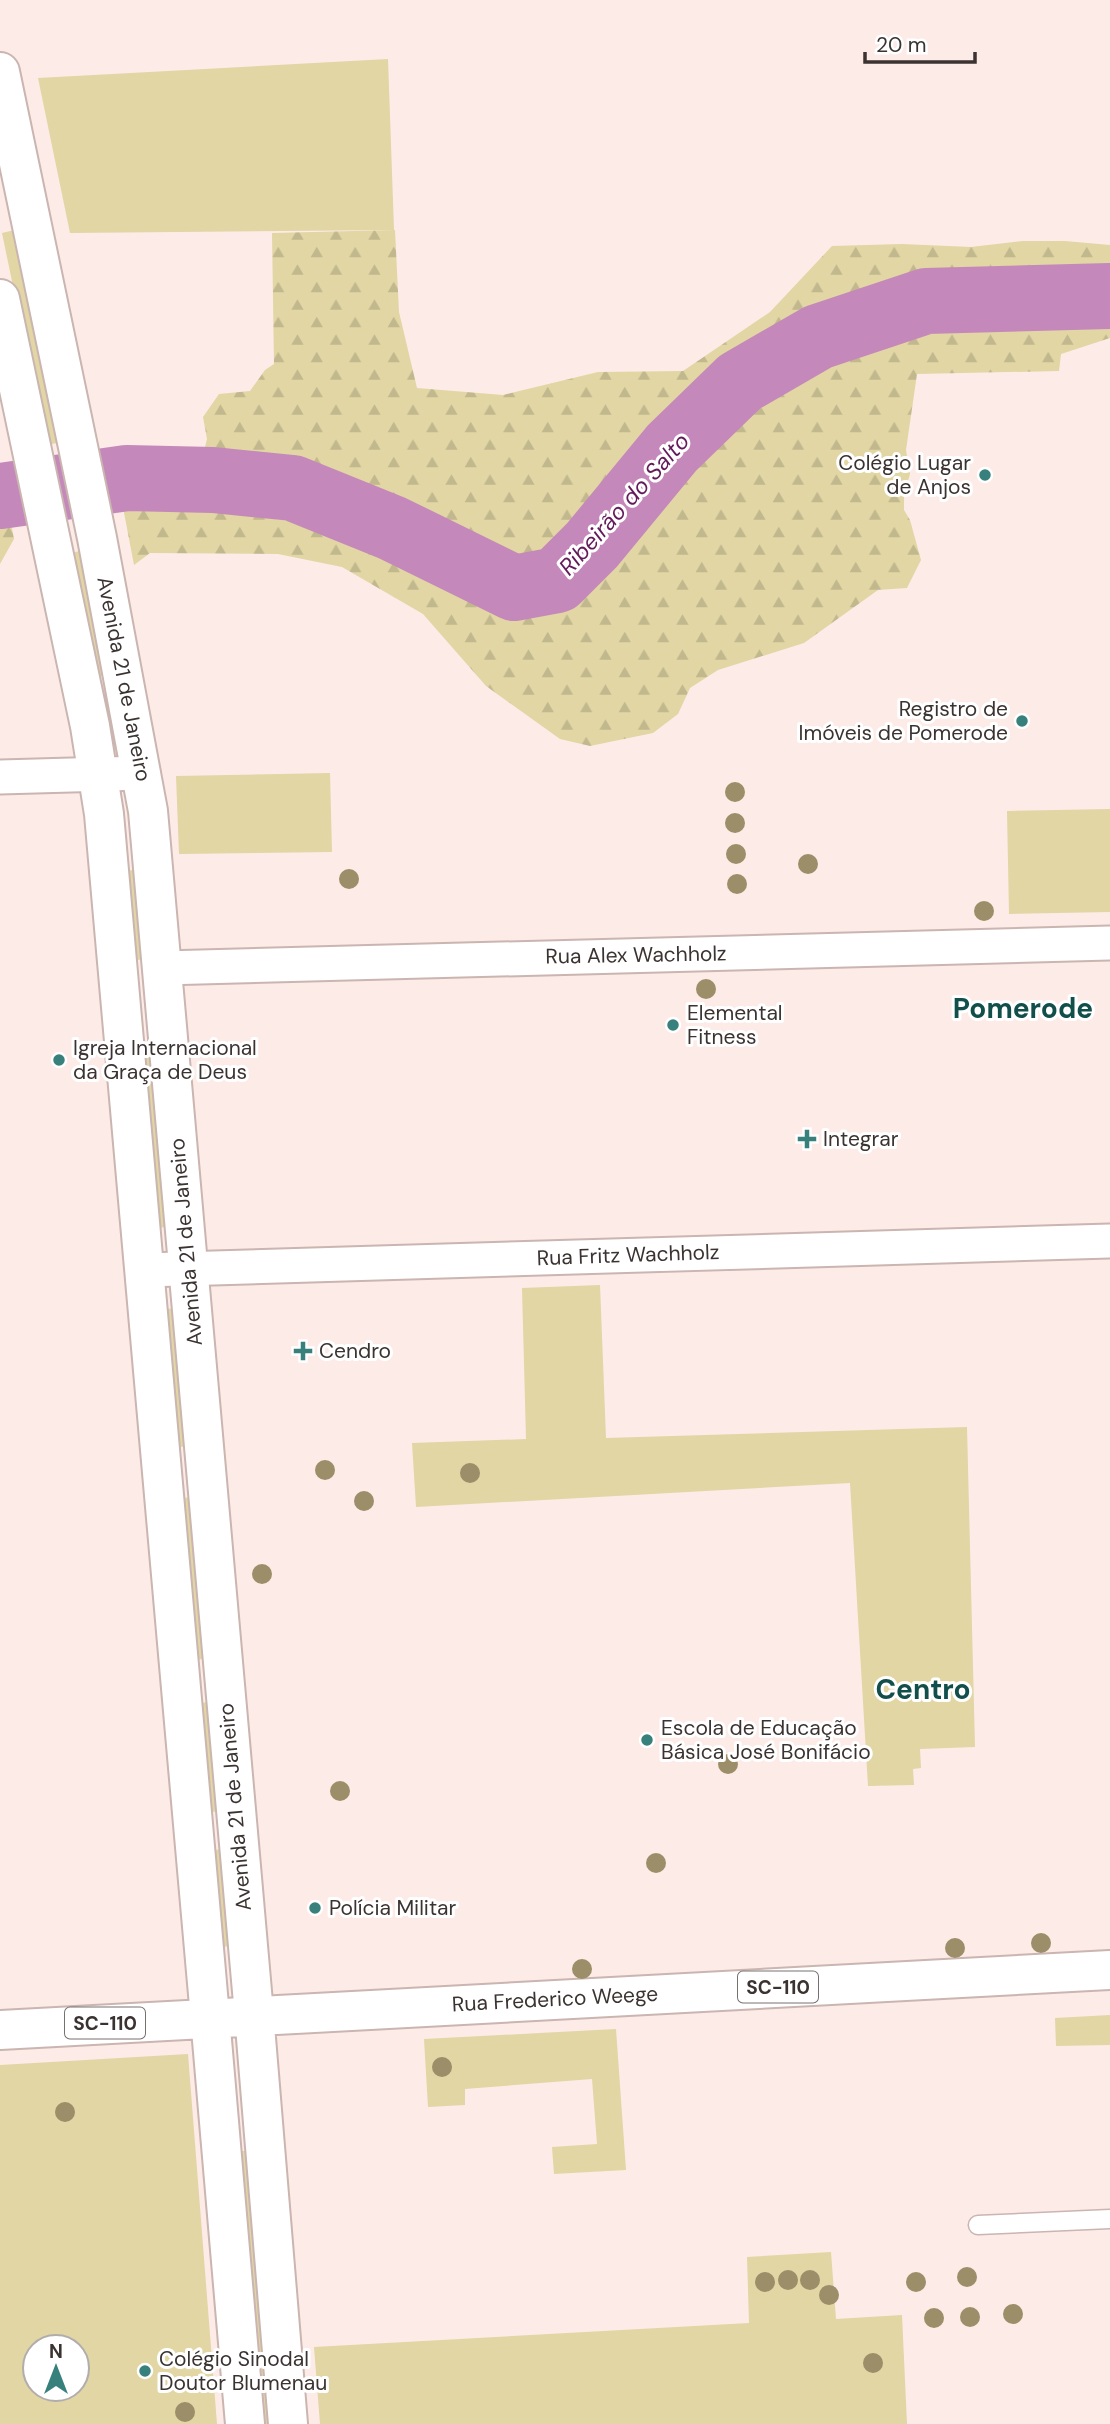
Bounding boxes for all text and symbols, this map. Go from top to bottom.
scale bar [865,21,975,65]
text: 20 m [876,31,927,59]
water label: Ribeirão do Salto [552,426,696,582]
place label: Colégio Lugar de Anjos [838,449,971,501]
marker: Colégio Lugar de Anjos [977,467,993,483]
street label: Avenida 21 de Janeiro [90,574,158,784]
place label: Registro de Imóveis de Pomerode [799,695,1008,747]
marker: Registro de Imóveis de Pomerode [1014,713,1030,729]
street label: Rua Alex Wachholz [545,939,727,971]
district label: Pomerode [953,990,1093,1027]
place label: Elemental Fitness [687,999,783,1051]
marker: Elemental Fitness [665,1017,681,1033]
place label: Igreja Internacional da Graça de Deus [73,1034,257,1086]
marker: Igreja Internacional da Graça de Deus [51,1052,67,1068]
place label: Integrar [823,1125,899,1153]
marker: Integrar [797,1129,817,1149]
street label: Avenida 21 de Janeiro [163,1137,209,1347]
street label: Rua Fritz Wachholz [536,1238,720,1272]
place label: Cendro [319,1337,391,1365]
marker: Cendro [293,1341,313,1361]
district label: Centro [875,1671,971,1708]
street label: Avenida 21 de Janeiro [212,1702,258,1912]
place label: Escola de Educação Básica José Bonifácio [661,1714,871,1766]
marker: Escola de Educação Básica José Bonifácio [639,1732,655,1748]
place label: Polícia Militar [329,1894,457,1922]
marker: Polícia Militar [307,1900,323,1916]
road number: SC-110 [738,1971,818,2002]
street label: Rua Frederico Weege [451,1980,659,2018]
road number: SC-110 [65,2008,145,2038]
north arrow [21,2333,91,2403]
text: N [49,2339,63,2364]
place label: Colégio Sinodal Doutor Blumenau [159,2345,327,2397]
marker: Colégio Sinodal Doutor Blumenau [137,2363,153,2379]

